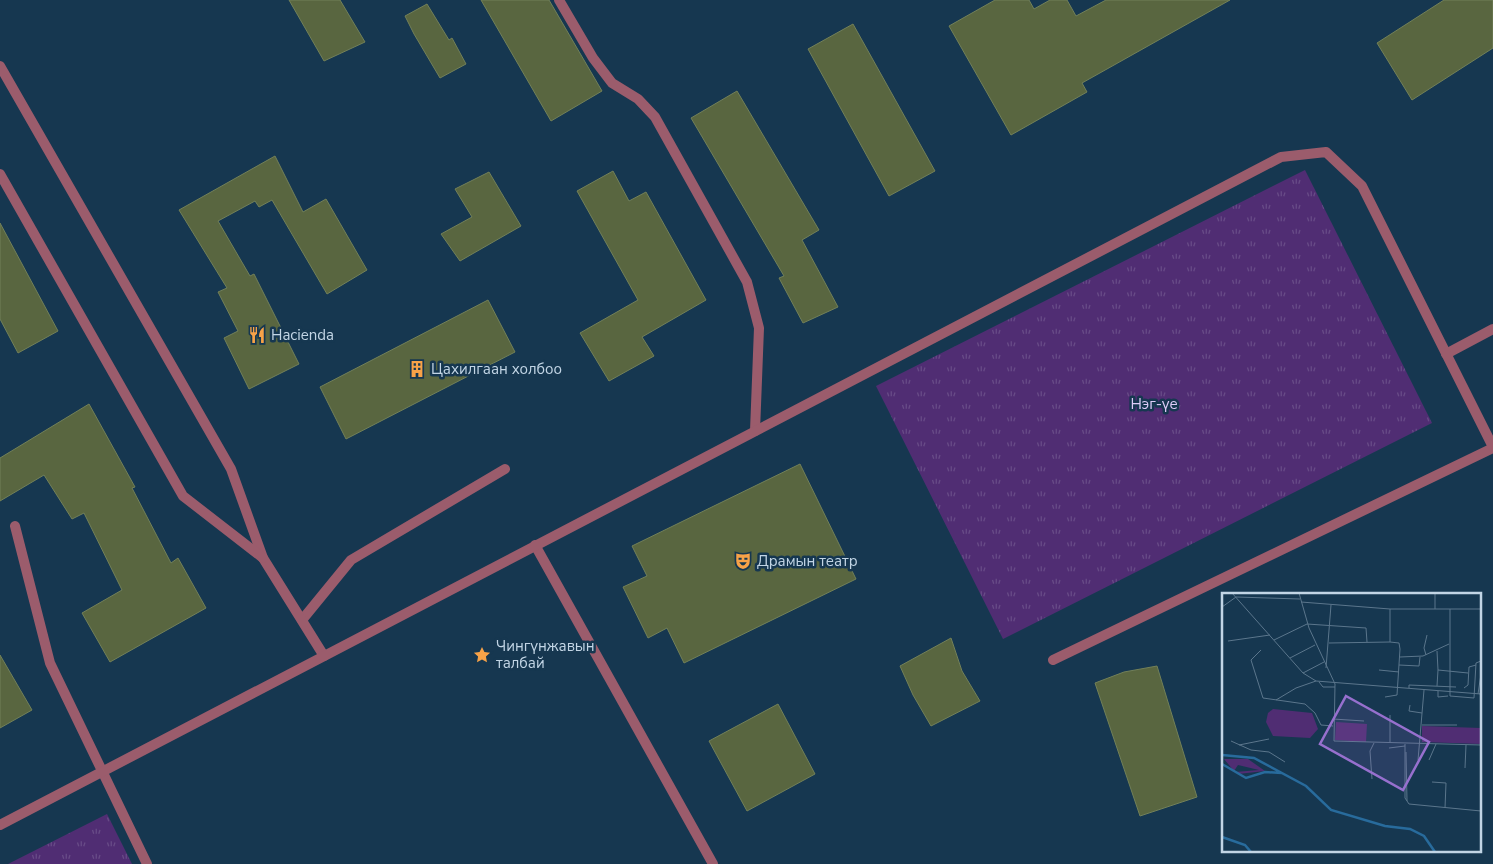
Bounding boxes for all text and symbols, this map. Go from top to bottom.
restaurant icon: Hacienda [247,325,267,345]
place label: Hacienda [271,325,334,345]
building icon: Цахилгаан холбоо [407,359,427,379]
place label: Цахилгаан холбоо [431,359,562,379]
park label: Нэг-үе [1130,394,1178,414]
theatre icon: Драмын театр [733,551,753,571]
place label: Драмын театр [757,551,858,571]
inset map [1222,593,1480,852]
place label: Чингүнжавын талбай [496,636,595,673]
place icon: Чингүнжавын талбай [472,645,492,665]

